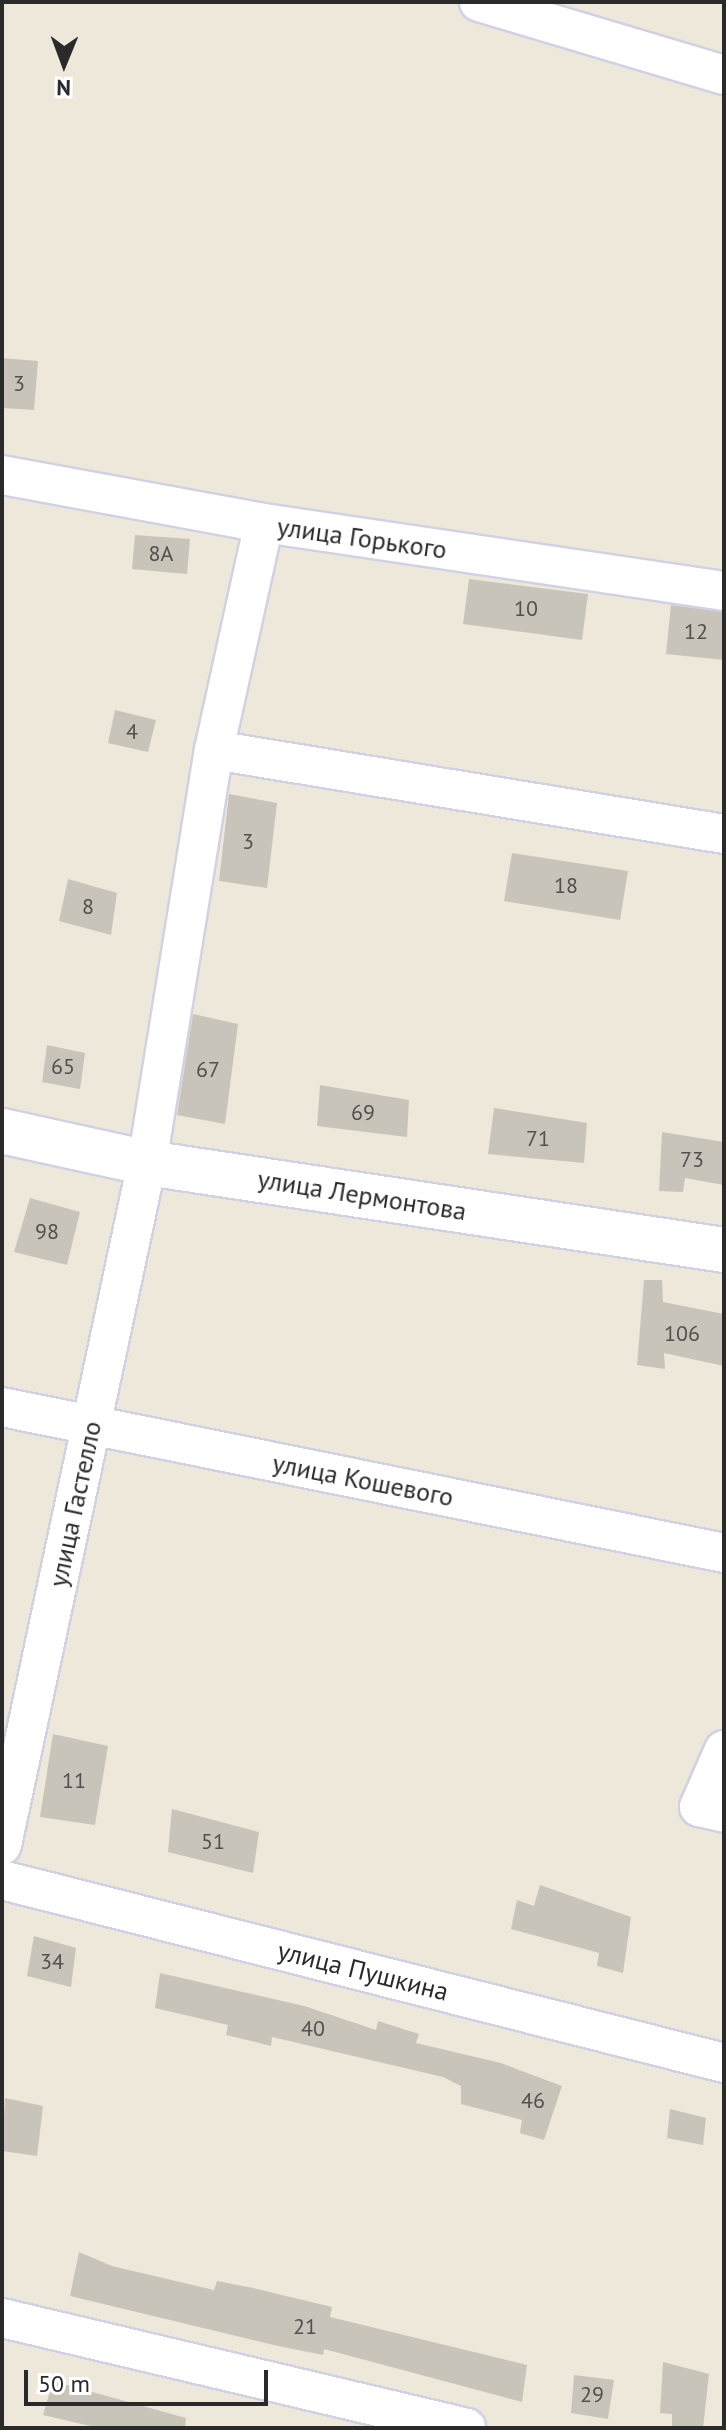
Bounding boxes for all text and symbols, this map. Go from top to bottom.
north arrow [24,24,104,104]
text: N [56,74,71,102]
house number: 3 [13,371,25,397]
street label: улица Горького [275,511,449,565]
house number: 8А [149,541,173,567]
house number: 10 [514,596,538,622]
house number: 12 [684,619,708,645]
house number: 4 [126,719,138,745]
house number: 3 [242,829,254,855]
house number: 18 [554,873,578,899]
house number: 8 [82,894,94,920]
house number: 65 [51,1054,75,1080]
house number: 67 [196,1057,220,1083]
house number: 69 [351,1100,375,1126]
house number: 71 [526,1126,550,1152]
house number: 73 [680,1147,704,1173]
street label: улица Лермонтова [255,1163,469,1227]
house number: 98 [35,1219,59,1245]
house number: 106 [664,1321,700,1347]
street label: улица Гастелло [42,1418,108,1590]
street label: улица Кошевого [270,1447,456,1513]
house number: 11 [62,1768,86,1794]
house number: 51 [201,1829,225,1855]
street label: улица Пушкина [274,1935,452,2007]
house number: 34 [40,1949,64,1975]
house number: 40 [301,2016,325,2042]
house number: 46 [521,2088,545,2114]
house number: 21 [293,2314,317,2340]
scale bar [28,2354,272,2404]
text: 50 m [38,2368,90,2399]
house number: 29 [580,2382,604,2408]

